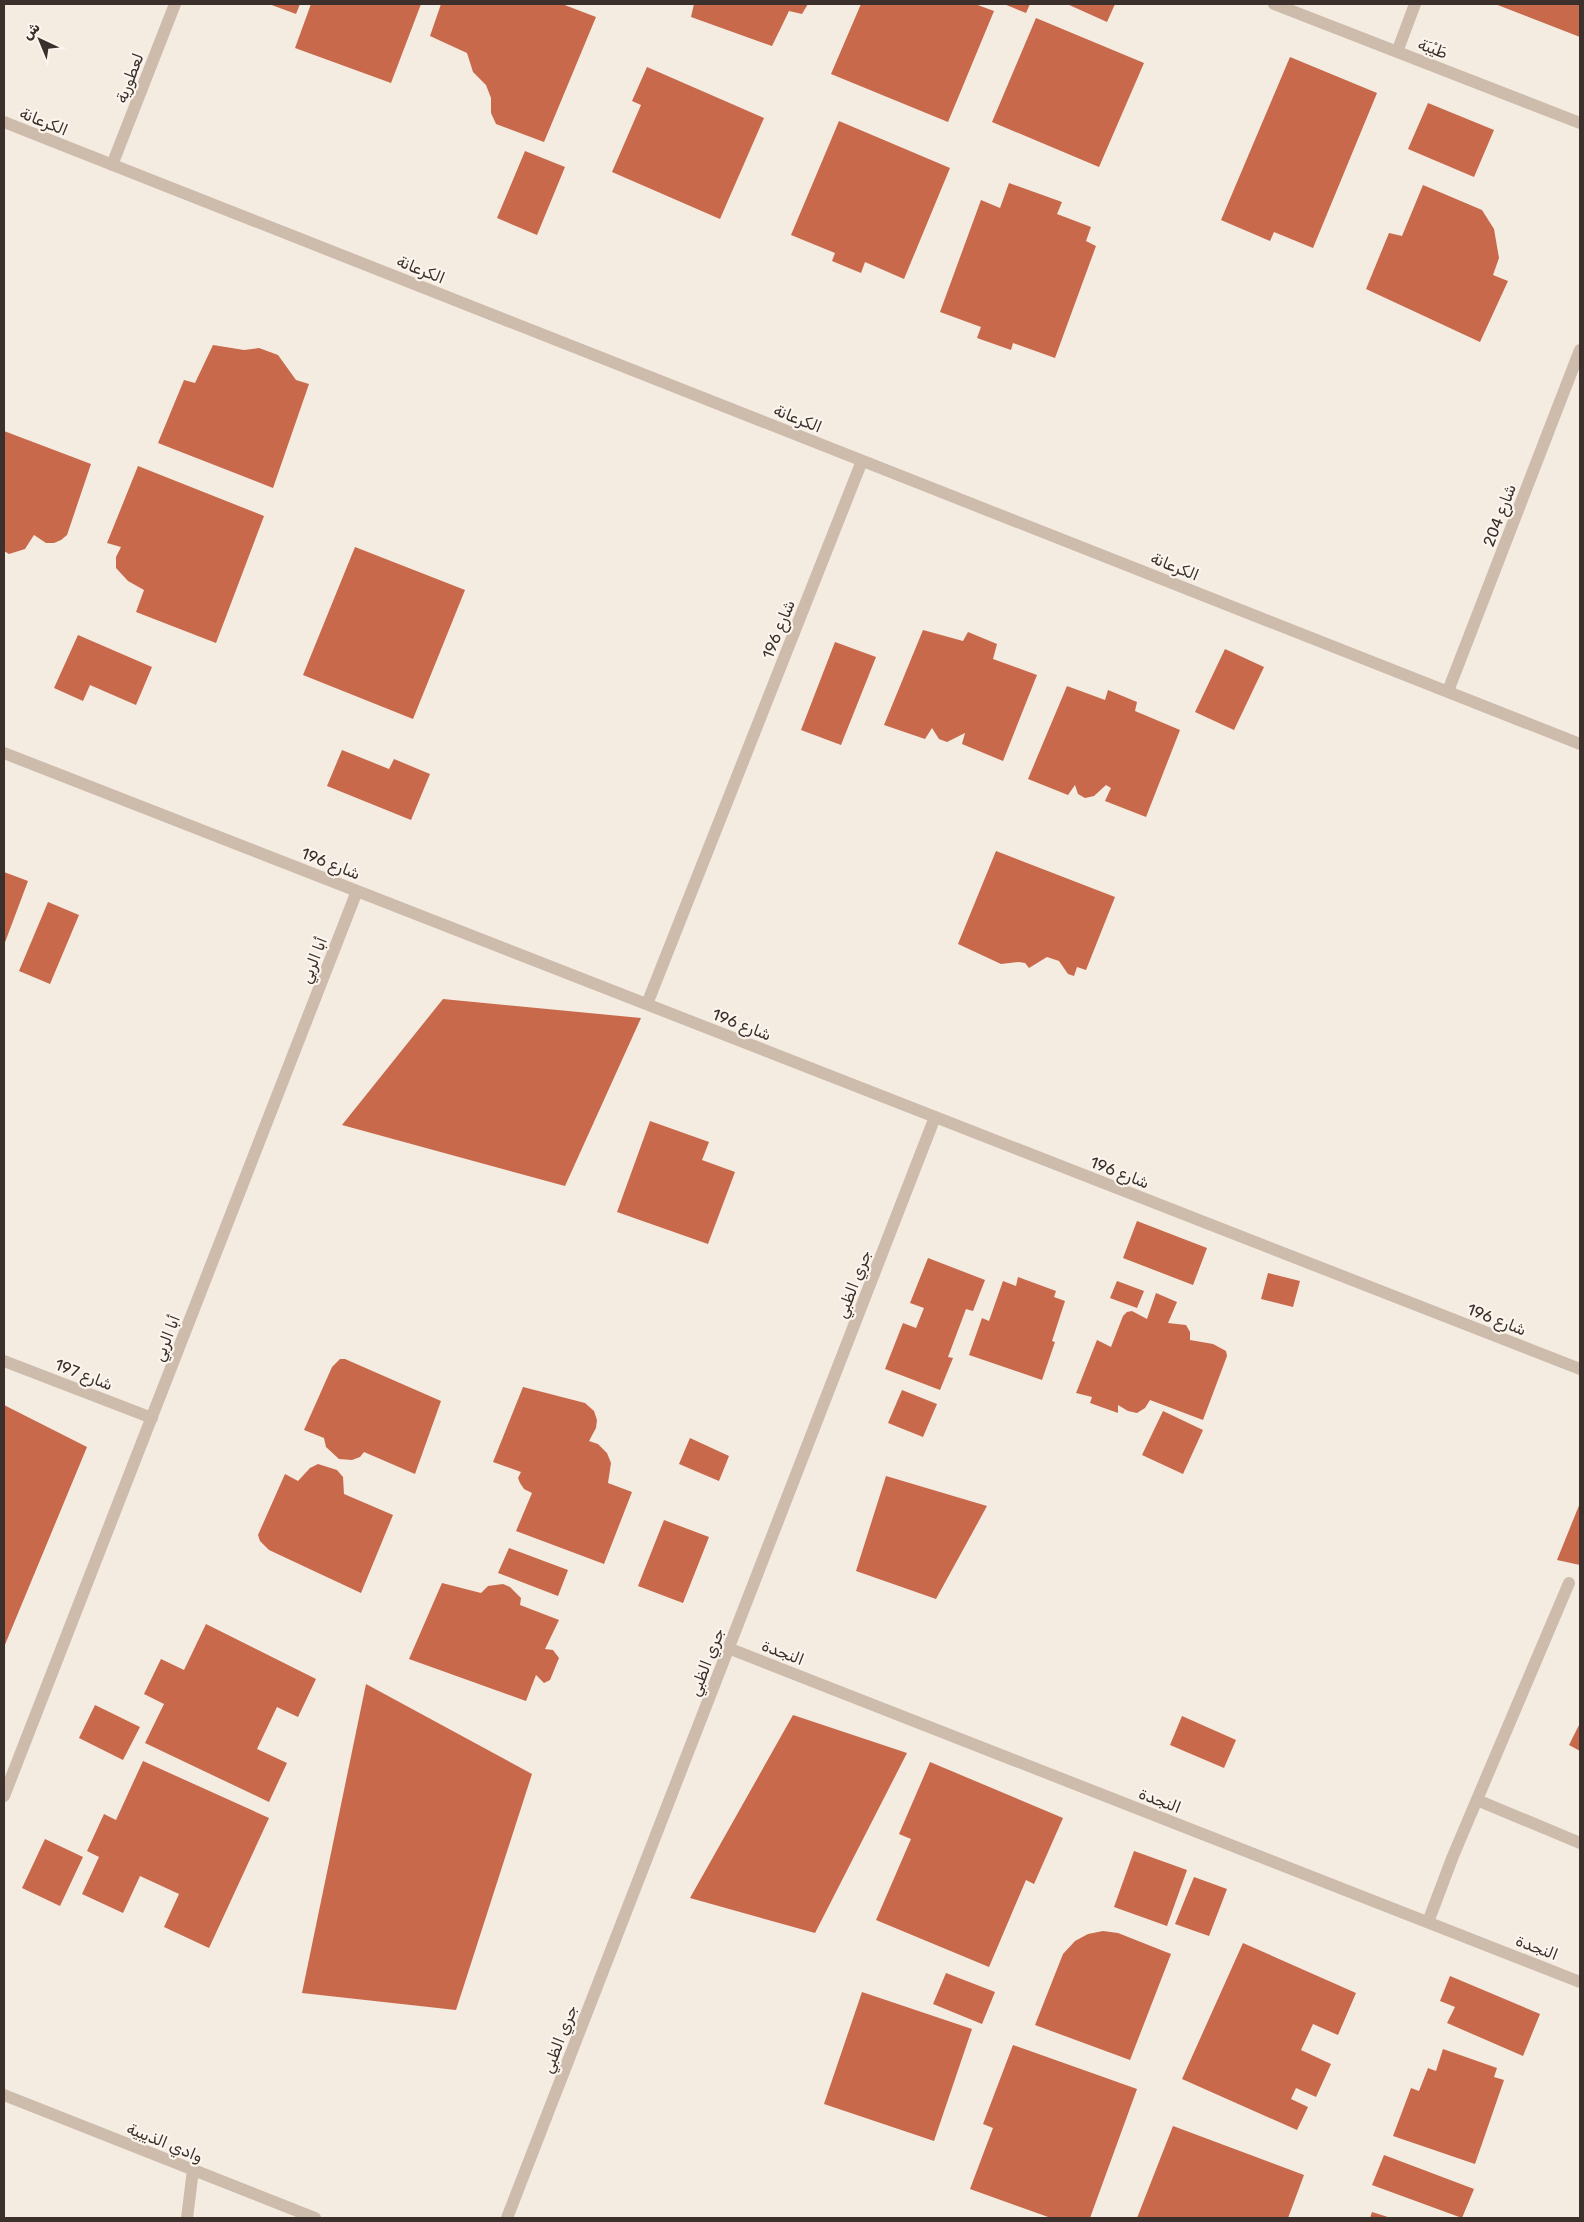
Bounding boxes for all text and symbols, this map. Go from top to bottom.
north arrow [15,15,65,65]
text: ش [19,19,44,43]
street label: طَيْبَة [1415,34,1450,63]
street label: لعطورية [111,51,149,106]
street label: الكرعانة [17,103,71,141]
street label: الكرعانة [394,251,448,289]
street label: الكرعانة [771,400,825,438]
street label: شارع 204 [1479,481,1522,550]
street label: الكرعانة [1148,548,1202,586]
street label: شارع 196 [758,597,801,662]
street label: شارع 196 [298,844,363,885]
street label: أبا الربي [296,934,334,987]
street label: شارع 196 [709,1005,774,1046]
street label: شارع 196 [1087,1153,1152,1194]
street label: جري الظبي [832,1247,878,1322]
street label: شارع 196 [1464,1300,1529,1341]
street label: أبا الربي [149,1312,187,1365]
street label: شارع 197 [52,1355,115,1396]
street label: جري الظبي [685,1625,731,1700]
street label: النجدة [759,1636,807,1669]
street label: النجدة [1136,1784,1184,1817]
street label: النجدة [1513,1931,1561,1964]
street label: جري الظبي [538,2002,584,2077]
street label: وادي الذيبية [123,2119,206,2168]

